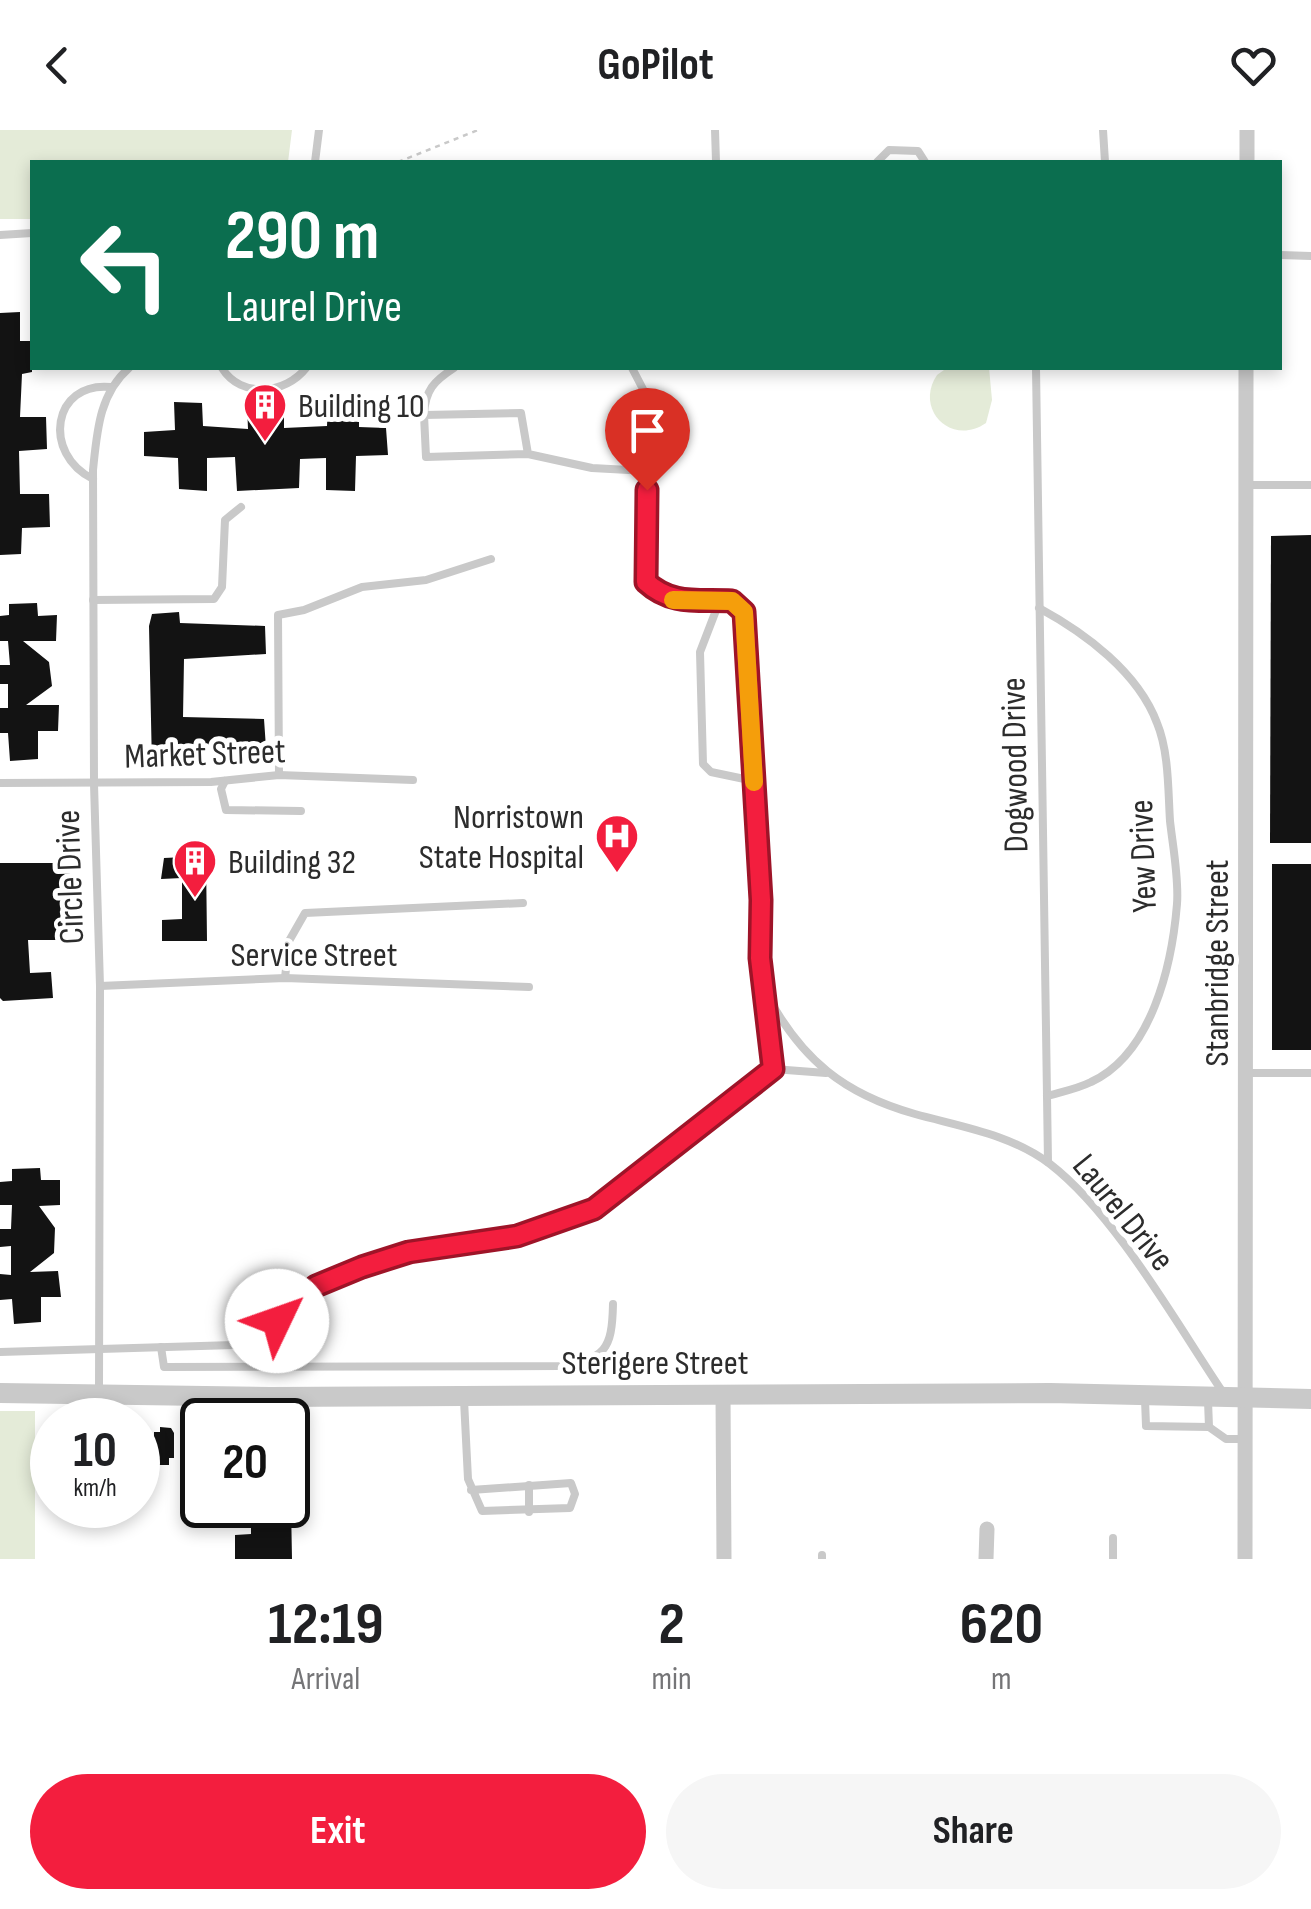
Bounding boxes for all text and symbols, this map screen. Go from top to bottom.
icon: back [30,38,85,93]
text: GoPilot [597,38,714,93]
icon: heart [1226,38,1281,93]
text: 290 m [225,195,380,279]
icon: left [60,200,190,330]
text: Laurel Drive [225,280,402,335]
building icon: Building 10 [242,382,288,443]
place label: Building 10 [298,385,425,428]
pin [605,388,690,491]
icon: arrive [620,403,675,458]
street label: Dogwood Drive [992,677,1039,853]
street label: Market Street [124,730,286,779]
place label: Norristown State Hospital [419,796,584,879]
street label: Yew Drive [1120,799,1167,913]
street label: Circle Drive [47,809,94,945]
hospital icon: Norristown State Hospital [594,813,640,874]
building icon: Building 32 [172,838,218,899]
place label: Building 32 [228,841,356,884]
street label: Stanbridge Street [1196,860,1239,1066]
street label: Service Street [231,934,397,977]
street label: Laurel Drive [1063,1146,1183,1280]
position arrow [225,1269,329,1373]
street label: Sterigere Street [562,1342,748,1385]
speed limit sign: 20 [180,1398,310,1528]
text: 10 [73,1421,117,1481]
text: km/h [73,1473,117,1504]
text: 12:19 [268,1589,384,1661]
text: 2 [659,1589,685,1661]
text: 620 [960,1589,1043,1661]
text: Arrival [291,1660,360,1699]
text: min [652,1660,692,1699]
text: m [991,1660,1012,1699]
button: Exit [30,1774,646,1889]
button: Share [666,1774,1281,1889]

